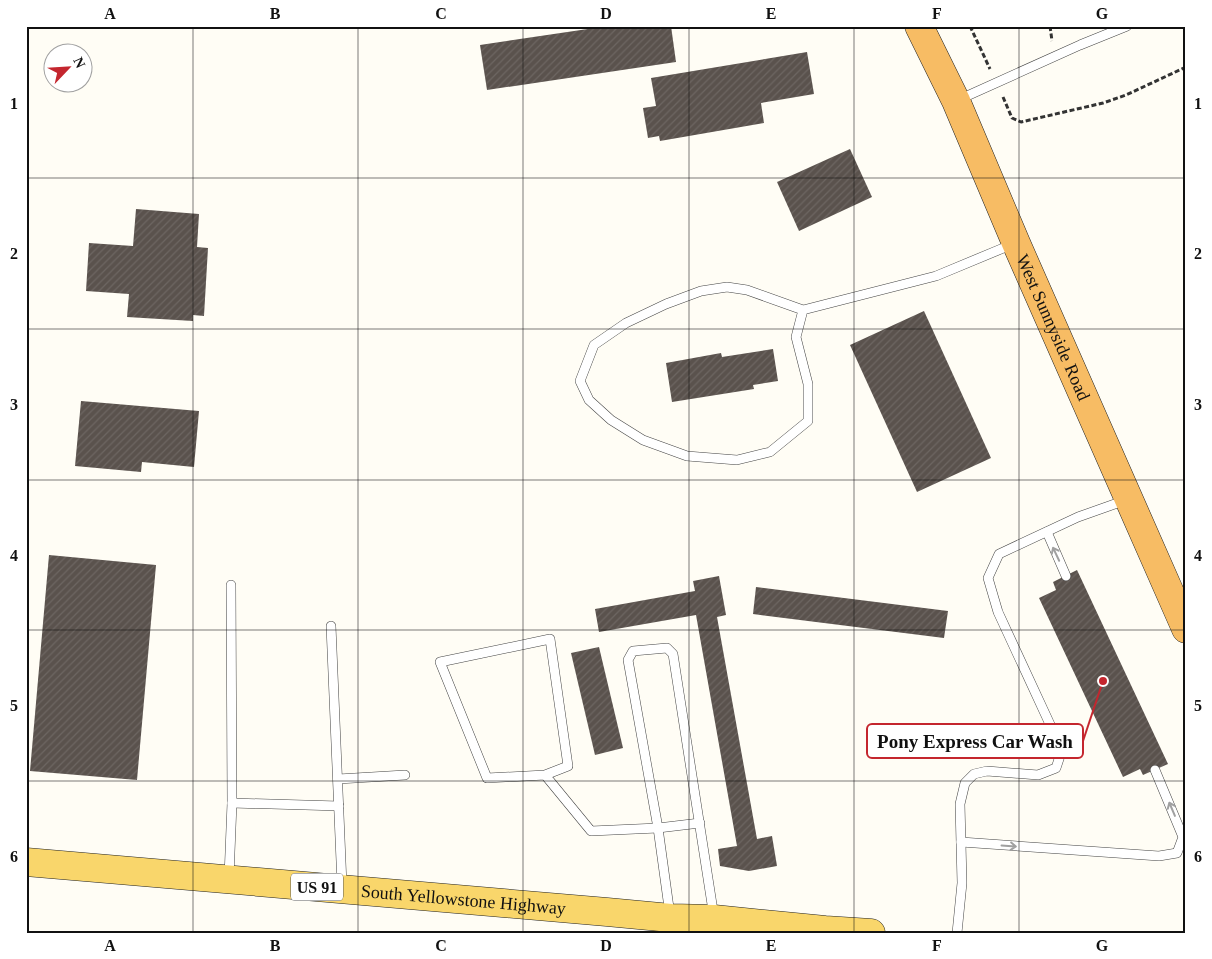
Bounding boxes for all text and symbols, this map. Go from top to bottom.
text: A [104,5,116,22]
text: B [270,5,281,22]
text: C [435,5,447,22]
text: D [600,5,612,22]
text: E [766,5,776,22]
text: F [932,5,942,22]
text: G [1096,5,1109,22]
north arrow [42,42,92,92]
text: N [70,55,88,70]
text: 1 [10,95,18,112]
text: 1 [1194,95,1202,112]
text: 2 [10,245,18,262]
text: 2 [1194,245,1202,262]
street label: West Sunnyside Road [1012,251,1094,404]
text: 3 [10,396,18,413]
text: 3 [1194,396,1202,413]
text: 4 [10,547,18,564]
one-way arrow [1051,547,1061,562]
text: 4 [1194,547,1202,564]
text: 5 [10,697,18,714]
text: 5 [1194,697,1202,714]
callout: Pony Express Car Wash [867,724,1083,758]
text: Pony Express Car Wash [877,731,1073,752]
one-way arrow [1167,802,1177,817]
one-way arrow [1001,841,1017,850]
text: 6 [10,848,18,865]
text: 6 [1194,848,1202,865]
road number: US 91 [291,874,343,900]
street label: South Yellowstone Highway [360,881,567,918]
text: A [104,937,116,954]
text: B [270,937,281,954]
text: C [435,937,447,954]
text: D [600,937,612,954]
text: E [766,937,776,954]
text: F [932,937,942,954]
text: G [1096,937,1109,954]

